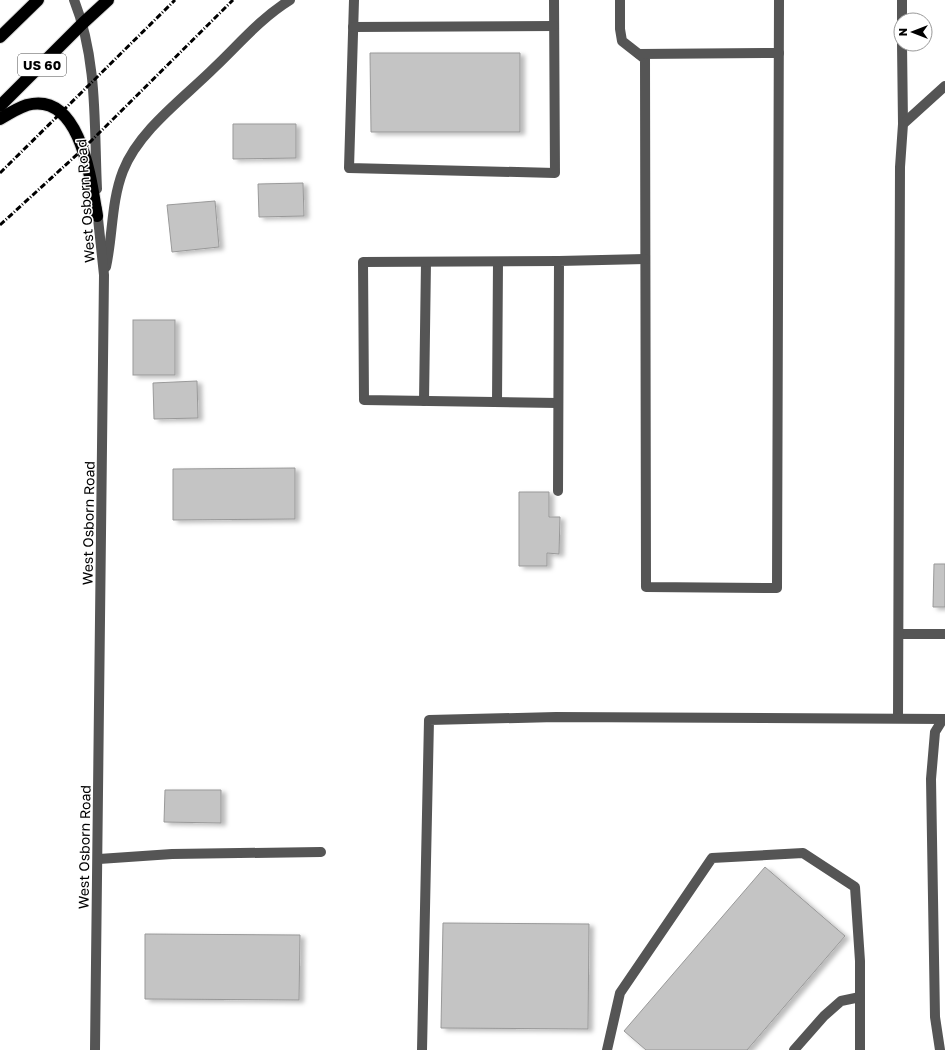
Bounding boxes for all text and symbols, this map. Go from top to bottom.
north arrow [893,12,933,52]
text: N [896,28,909,36]
road number: US 60 [18,54,66,76]
street label: West Osborn Road [72,138,98,264]
street label: West Osborn Road [78,461,98,585]
street label: West Osborn Road [74,785,94,909]

